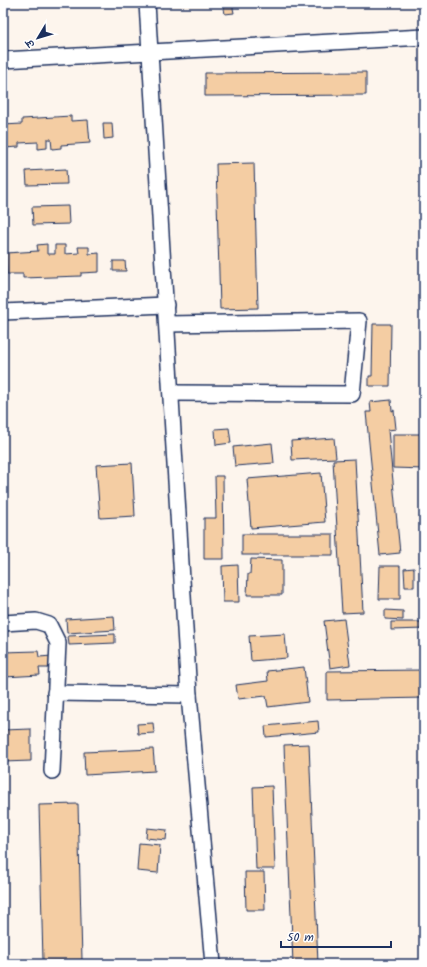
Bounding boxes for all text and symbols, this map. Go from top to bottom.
north arrow [18,18,58,58]
text: उ [20,34,40,52]
scale bar [281,923,391,949]
text: 50 m [287,928,314,947]

